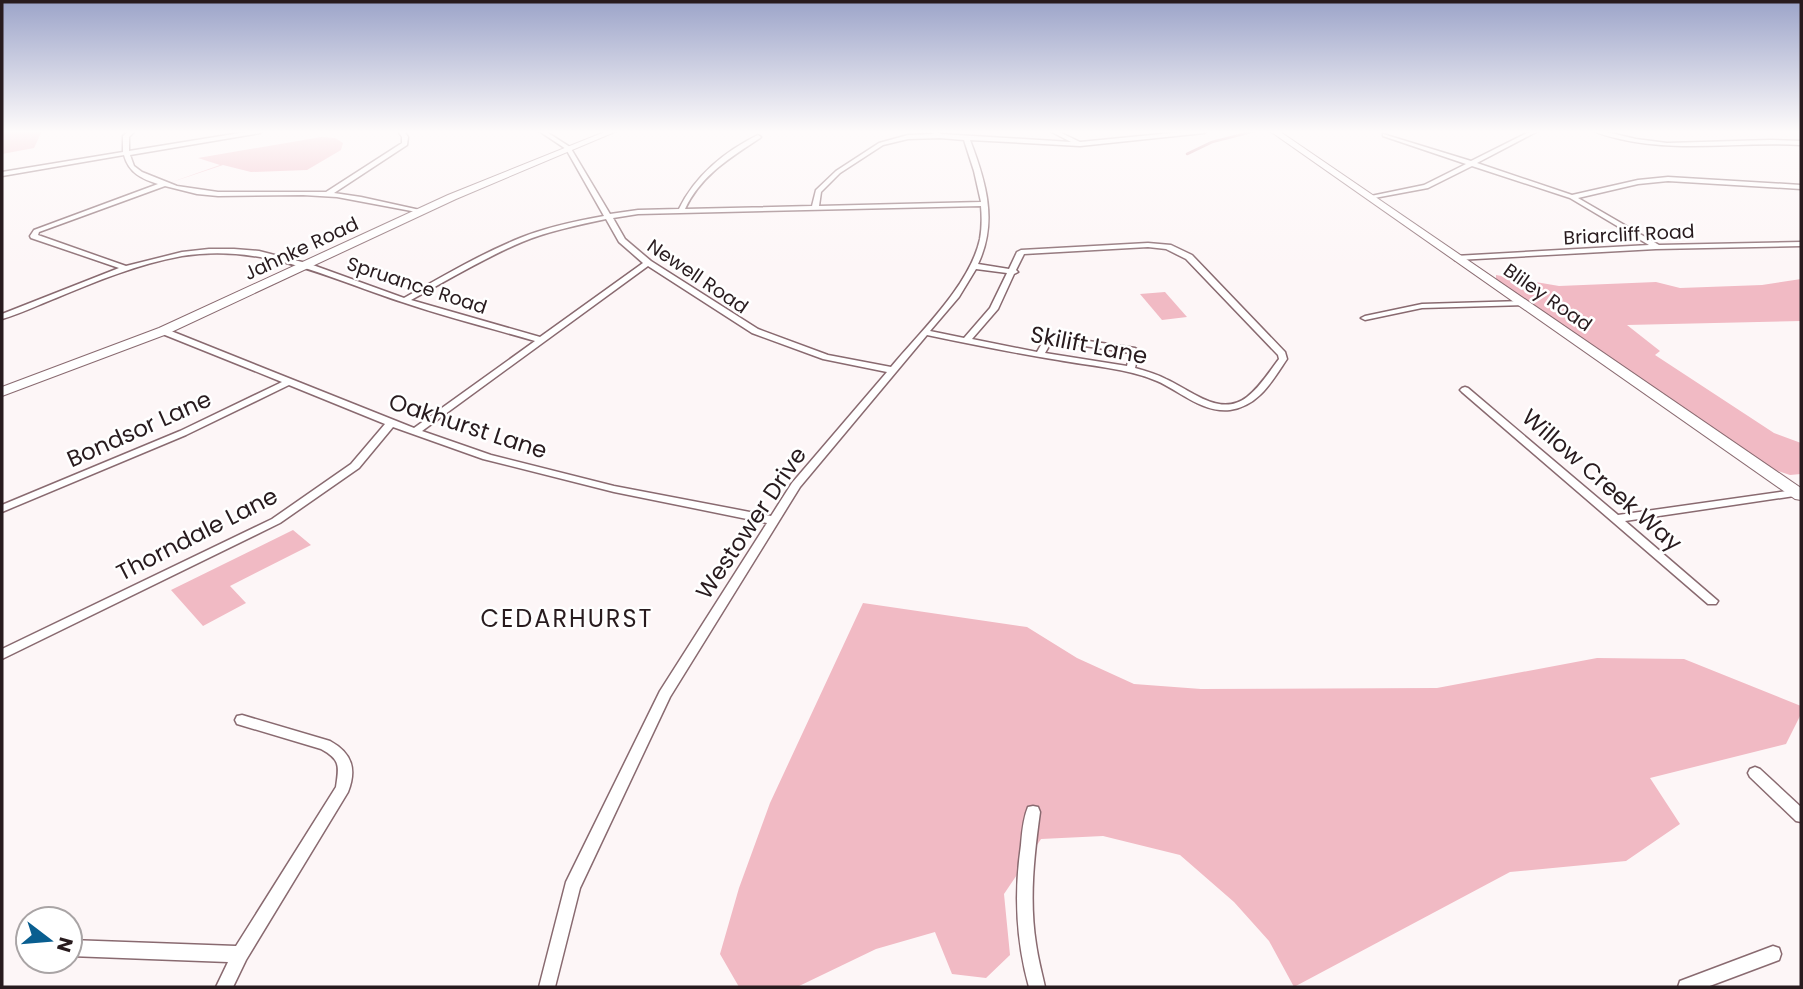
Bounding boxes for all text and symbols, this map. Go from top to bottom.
street label: Jahnke Road [240,210,363,287]
street label: Briarcliff Road [1563,218,1695,251]
street label: Newell Road [642,233,753,320]
street label: Spruance Road [343,250,490,321]
street label: Bliley Road [1498,257,1597,338]
street label: Skilift Lane [1028,318,1150,372]
street label: Bondsor Lane [62,383,216,475]
street label: Oakhurst Lane [385,385,551,467]
street label: Willow Creek Way [1515,401,1689,559]
street label: Westower Drive [688,441,814,605]
street label: Thorndale Lane [111,480,283,588]
district label: CEDARHURST [480,602,654,635]
north arrow [14,905,84,975]
text: N [50,934,80,955]

